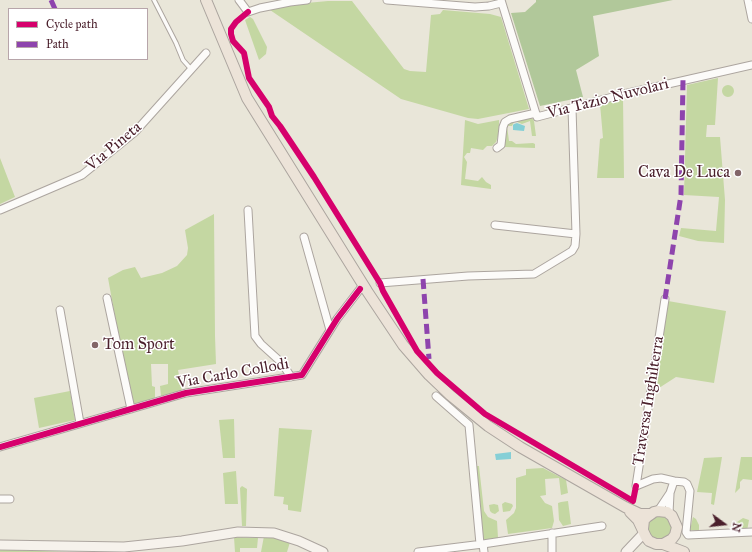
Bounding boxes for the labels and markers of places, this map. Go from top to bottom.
place label: Cava De Luca [638,163,730,183]
marker: Cava De Luca [733,168,743,178]
place label: Tom Sport [103,335,175,355]
marker: Tom Sport [90,340,100,350]

